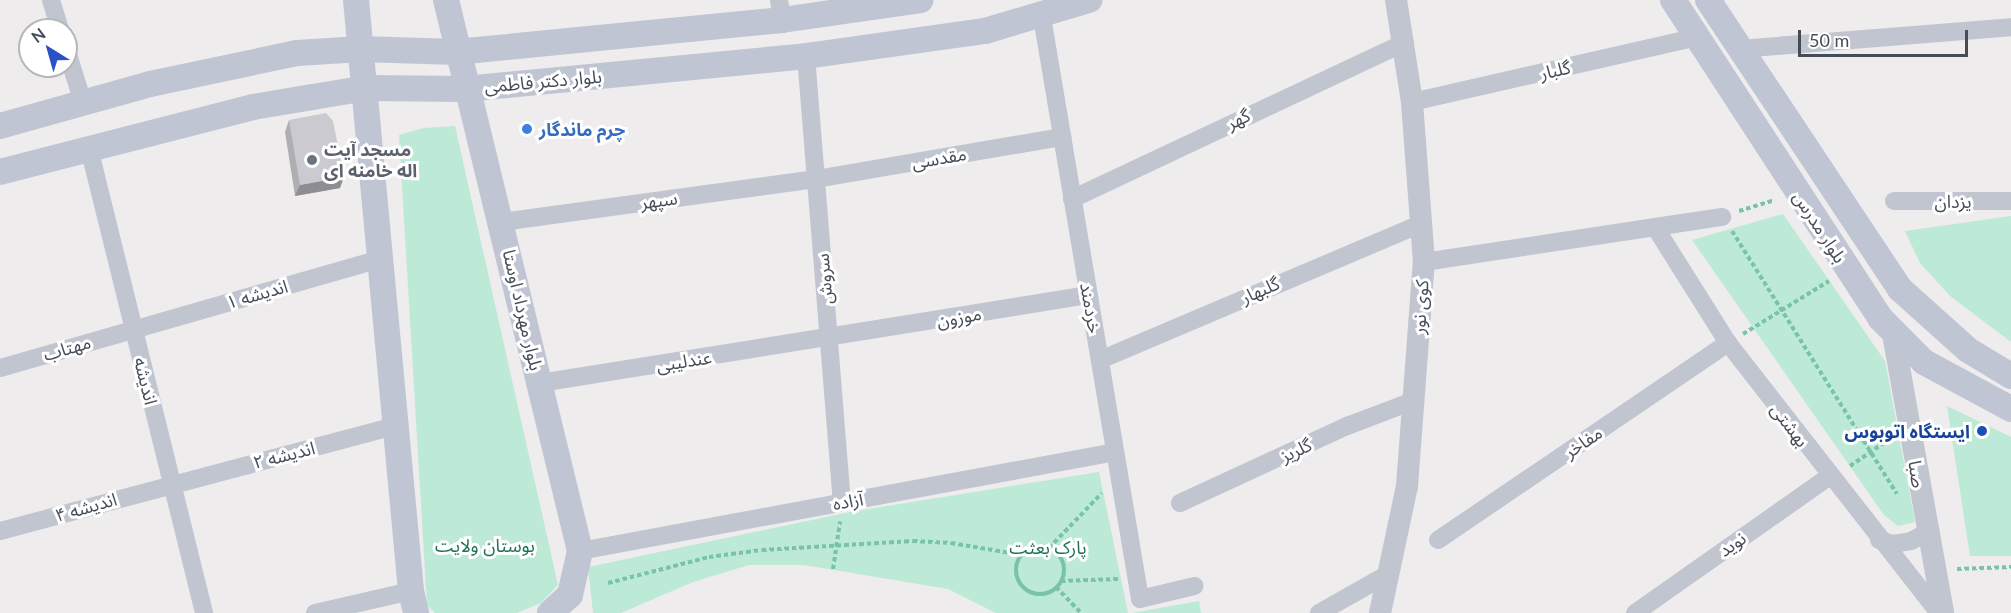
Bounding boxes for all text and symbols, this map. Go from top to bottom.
north arrow [18,18,78,78]
scale bar [1801,18,1970,56]
text: N [27,24,49,46]
text: 50 m [1809,29,1849,51]
street label: گلبار [1538,56,1572,84]
street label: بلوار دکتر فاطمی [483,65,603,97]
street label: گهر [1223,104,1253,134]
place label: چرم ماندگار [539,118,625,140]
marker: چرم ماندگار [520,122,534,136]
place label: مسجد آیت اله خامنه ای [324,139,417,182]
street label: مقدسی [910,143,968,173]
marker: مسجد آیت اله خامنه ای [305,153,319,167]
street label: سپهر [639,187,679,213]
street label: بلوار مدرس [1789,187,1851,267]
street label: یزدان [1934,190,1972,212]
street label: بلوار مهرداد اوستا [499,247,547,373]
street label: سروش [811,253,837,305]
street label: گلبهار [1237,272,1283,308]
street label: اندیشه ۱ [224,275,290,313]
street label: کوی نور [1407,279,1433,335]
street label: خردمند [1076,281,1106,335]
street label: موزون [935,302,983,332]
street label: مهتاب [41,331,93,365]
street label: عندلیبی [655,346,713,376]
street label: اندیشه [130,355,162,407]
street label: بهشتی [1767,399,1813,451]
place label: ایستگاه اتوبوس [1845,420,1970,442]
street label: مفاخر [1560,421,1606,463]
marker: ایستگاه اتوبوس [1975,424,1989,438]
street label: گلریز [1277,433,1315,467]
street label: اندیشه ۲ [251,437,317,473]
street label: صبا [1904,459,1930,489]
street label: اندیشه ۴ [53,488,119,526]
street label: آزاده [831,488,865,514]
street label: نوید [1714,527,1750,561]
park label: بوستان ولایت [435,534,535,556]
park label: پارک بعثت [1009,536,1087,558]

